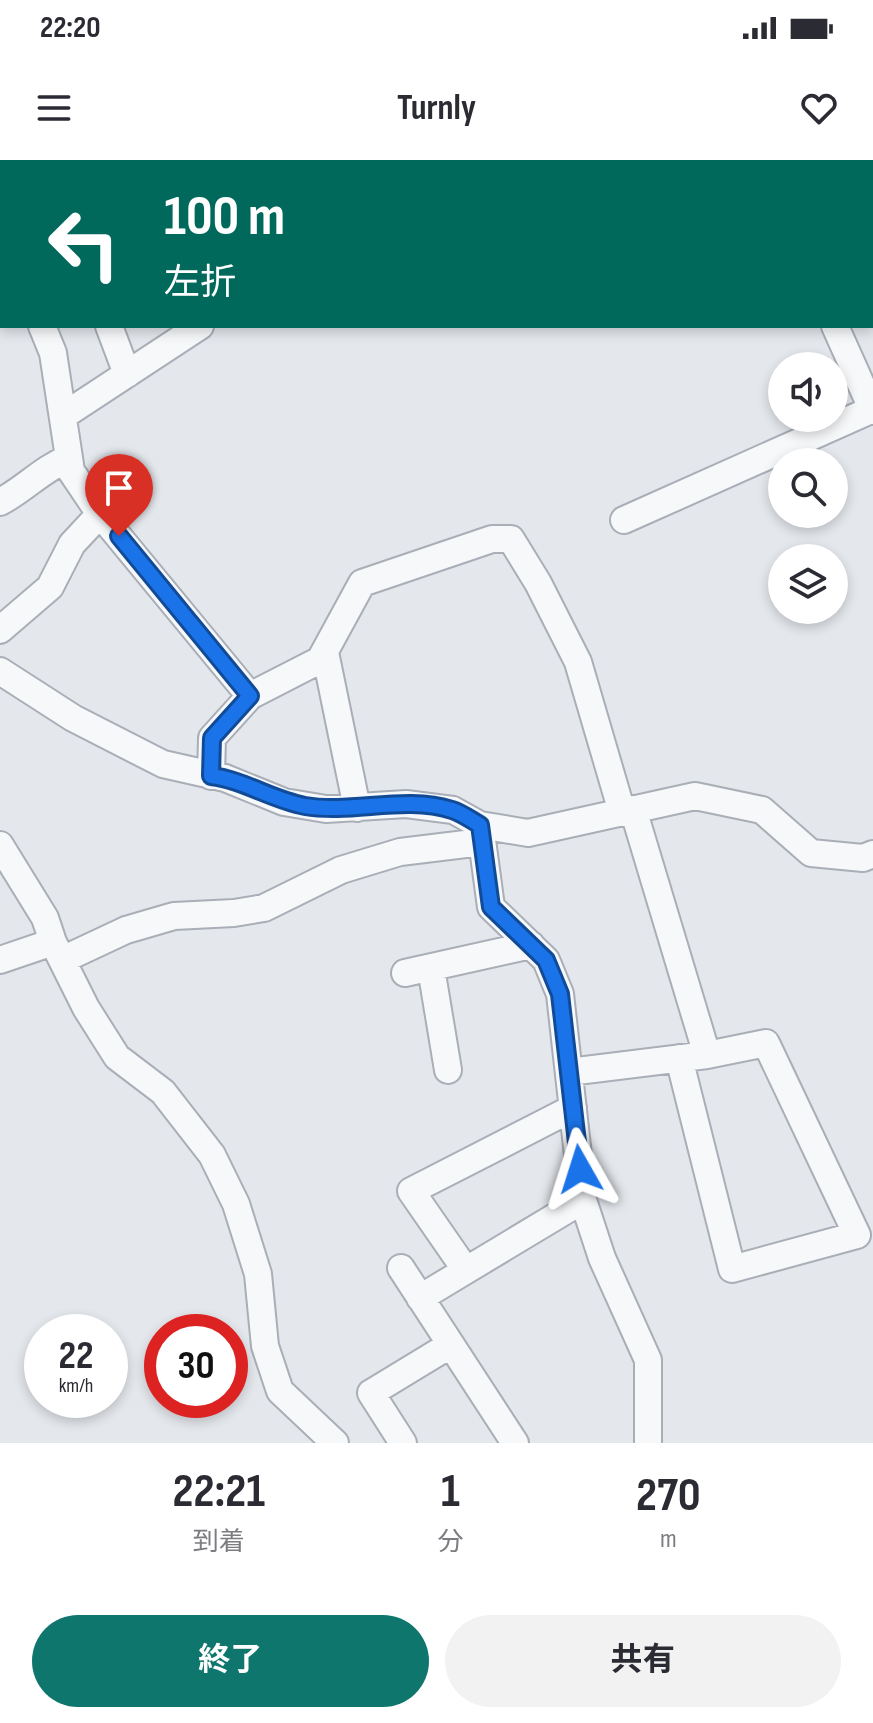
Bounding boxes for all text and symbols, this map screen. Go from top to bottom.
text: 22:20 [40,10,100,46]
icon: menu [32,86,76,130]
icon: heart [797,86,841,130]
text: Turnly [397,87,476,130]
text: 100 m [164,184,285,251]
icon: left [32,192,136,296]
text: 左折 [164,262,236,305]
map controls [768,352,848,624]
button: sound [768,352,848,432]
button: search [768,448,848,528]
pin [85,454,153,536]
icon: arrive [97,466,141,510]
button: layers [768,544,848,624]
position arrow [538,1127,622,1211]
speed limit sign: 30 [144,1314,248,1418]
text: 22 [58,1332,94,1380]
text: km/h [59,1374,93,1398]
text: 22:21 [172,1463,265,1520]
text: 1 [441,1463,460,1520]
text: 270 [636,1467,701,1524]
text: m [660,1524,677,1555]
text: 到着 [193,1527,245,1558]
text: 分 [438,1527,464,1558]
button: 終了 [32,1615,429,1707]
button: 共有 [445,1615,841,1707]

